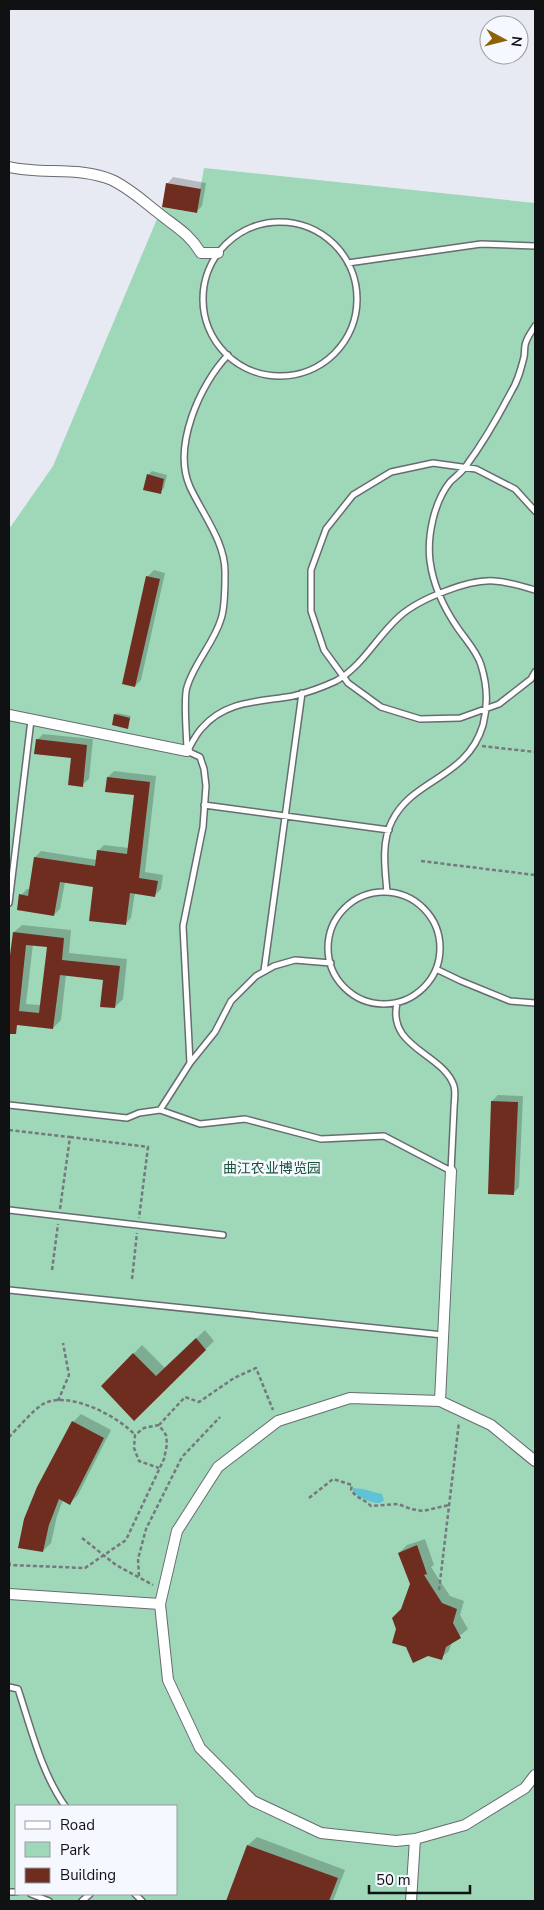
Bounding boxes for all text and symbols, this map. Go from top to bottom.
north arrow [479,15,529,65]
text: N [506,35,526,48]
park label: 曲江农业博览园 [223,1159,321,1178]
legend [15,1805,178,1895]
text: Road [60,1815,95,1835]
text: Park [60,1840,90,1860]
scale bar [369,1862,470,1894]
text: Building [60,1865,116,1885]
text: 50 m [376,1870,411,1890]

